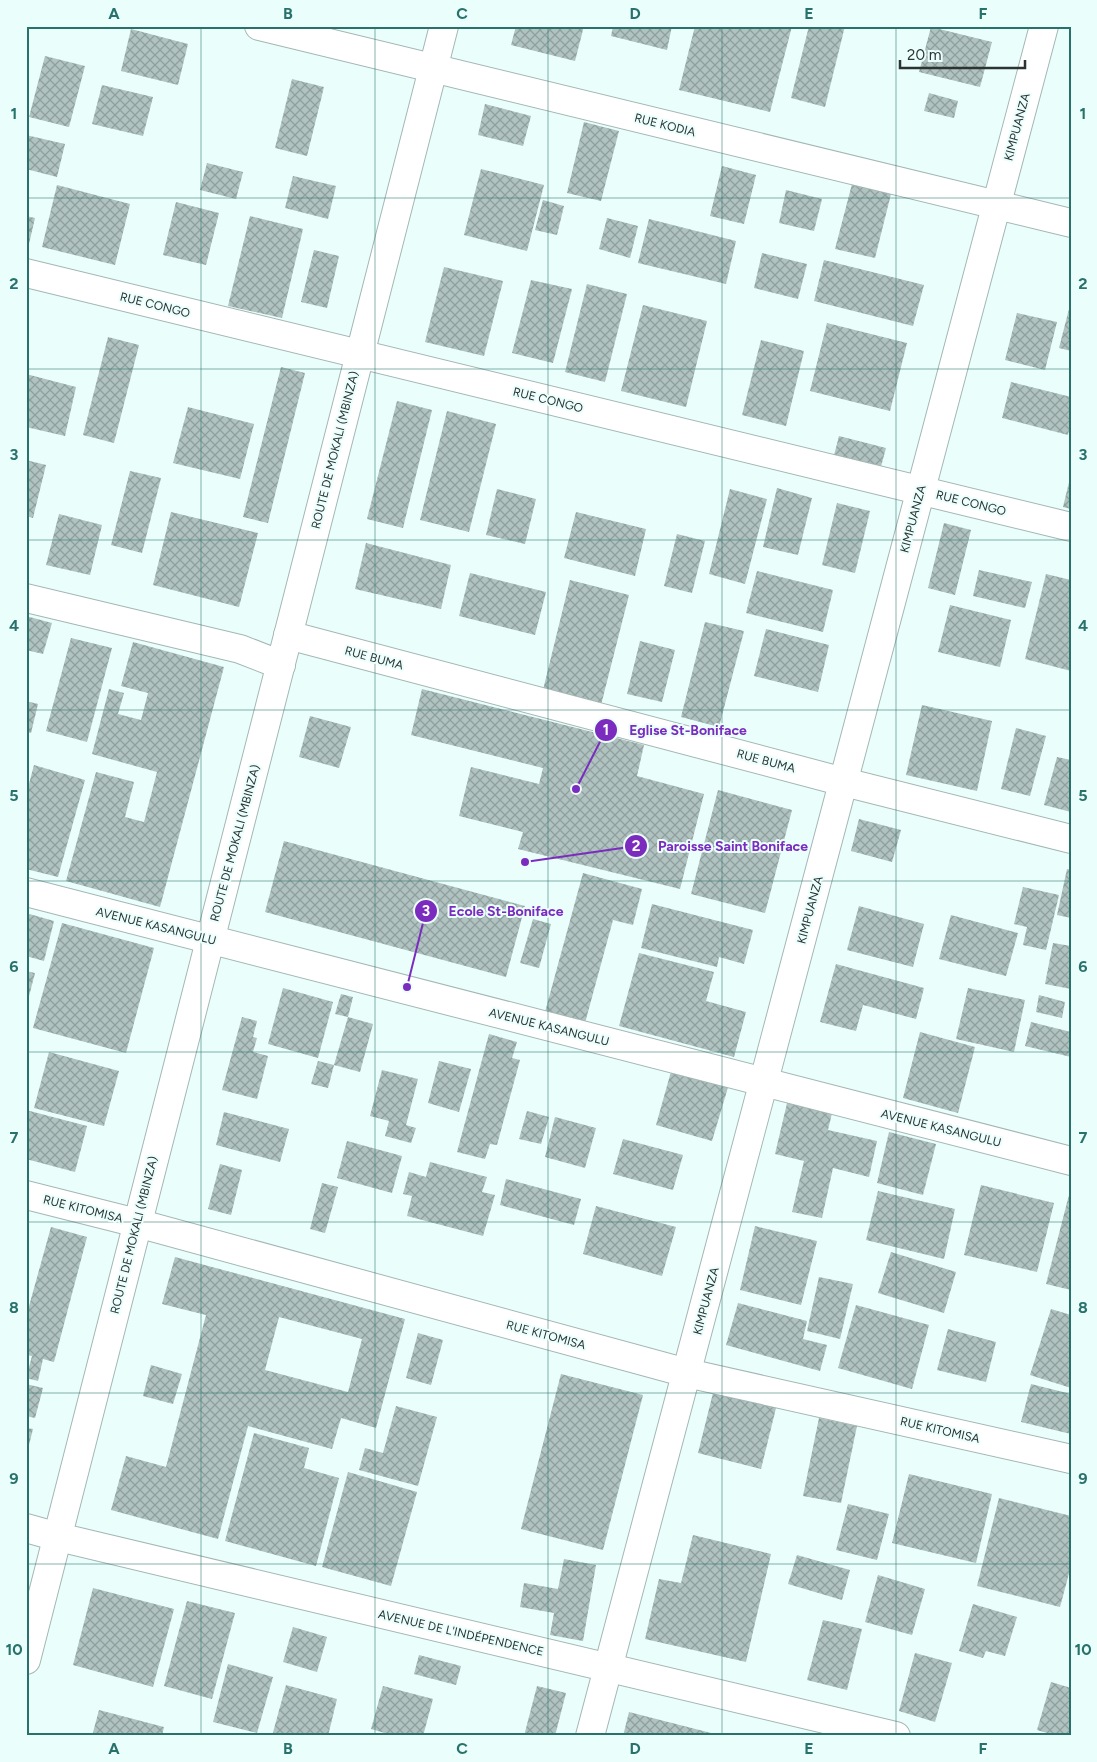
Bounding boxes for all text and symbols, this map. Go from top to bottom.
text: A [108,4,120,23]
text: B [283,4,293,23]
text: C [456,4,468,23]
text: D [629,4,641,23]
text: E [804,4,814,23]
text: F [979,4,988,23]
scale bar [900,38,1024,70]
text: 20 m [907,46,941,64]
street label: KIMPUANZA [1001,92,1033,162]
text: 1 [11,104,17,123]
text: 1 [1080,104,1086,123]
street label: RUE KODIA [633,111,697,139]
text: 2 [9,274,19,293]
text: 2 [1078,274,1088,293]
street label: RUE CONGO [118,290,192,320]
street label: ROUTE DE MOKALI (MBINZA) [309,370,361,530]
street label: RUE CONGO [511,385,585,415]
text: 3 [10,445,19,464]
text: 3 [1079,445,1088,464]
street label: KIMPUANZA [897,484,929,554]
street label: RUE CONGO [934,488,1008,518]
text: 4 [9,616,19,635]
text: 4 [1078,616,1088,635]
street label: RUE BUMA [343,643,405,673]
callout: Eglise St-Boniface [594,715,756,744]
text: 1 [603,721,609,739]
text: Eglise St-Boniface [629,722,747,739]
street label: RUE BUMA [735,746,797,776]
street label: ROUTE DE MOKALI (MBINZA) [207,763,263,923]
text: 5 [9,786,19,805]
text: 5 [1078,786,1088,805]
callout: Paroisse Saint Boniface [623,831,818,860]
text: 2 [632,837,641,855]
text: Paroisse Saint Boniface [658,838,808,855]
street label: KIMPUANZA [794,875,826,945]
callout: Ecole St-Boniface [414,897,573,926]
text: 3 [422,902,430,920]
text: Ecole St-Boniface [449,903,564,920]
street label: AVENUE KASANGULU [94,904,218,948]
text: 6 [9,957,19,976]
text: 6 [1078,957,1088,976]
street label: AVENUE KASANGULU [487,1005,611,1049]
street label: AVENUE KASANGULU [879,1106,1003,1150]
text: 7 [10,1128,19,1147]
text: 7 [1079,1128,1088,1147]
street label: ROUTE DE MOKALI (MBINZA) [108,1155,160,1315]
street label: RUE KITOMISA [42,1192,124,1226]
street label: KIMPUANZA [690,1266,722,1336]
text: 8 [9,1298,19,1317]
text: 8 [1078,1298,1088,1317]
street label: RUE KITOMISA [505,1318,587,1352]
street label: RUE KITOMISA [899,1414,981,1446]
text: 9 [9,1469,19,1488]
text: 9 [1078,1469,1088,1488]
street label: AVENUE DE L'INDÉPENDENCE [377,1607,545,1659]
text: 10 [5,1640,23,1659]
text: 10 [1074,1640,1092,1659]
text: A [108,1739,120,1758]
text: B [283,1739,293,1758]
text: C [456,1739,468,1758]
text: D [629,1739,641,1758]
text: E [804,1739,814,1758]
text: F [979,1739,988,1758]

